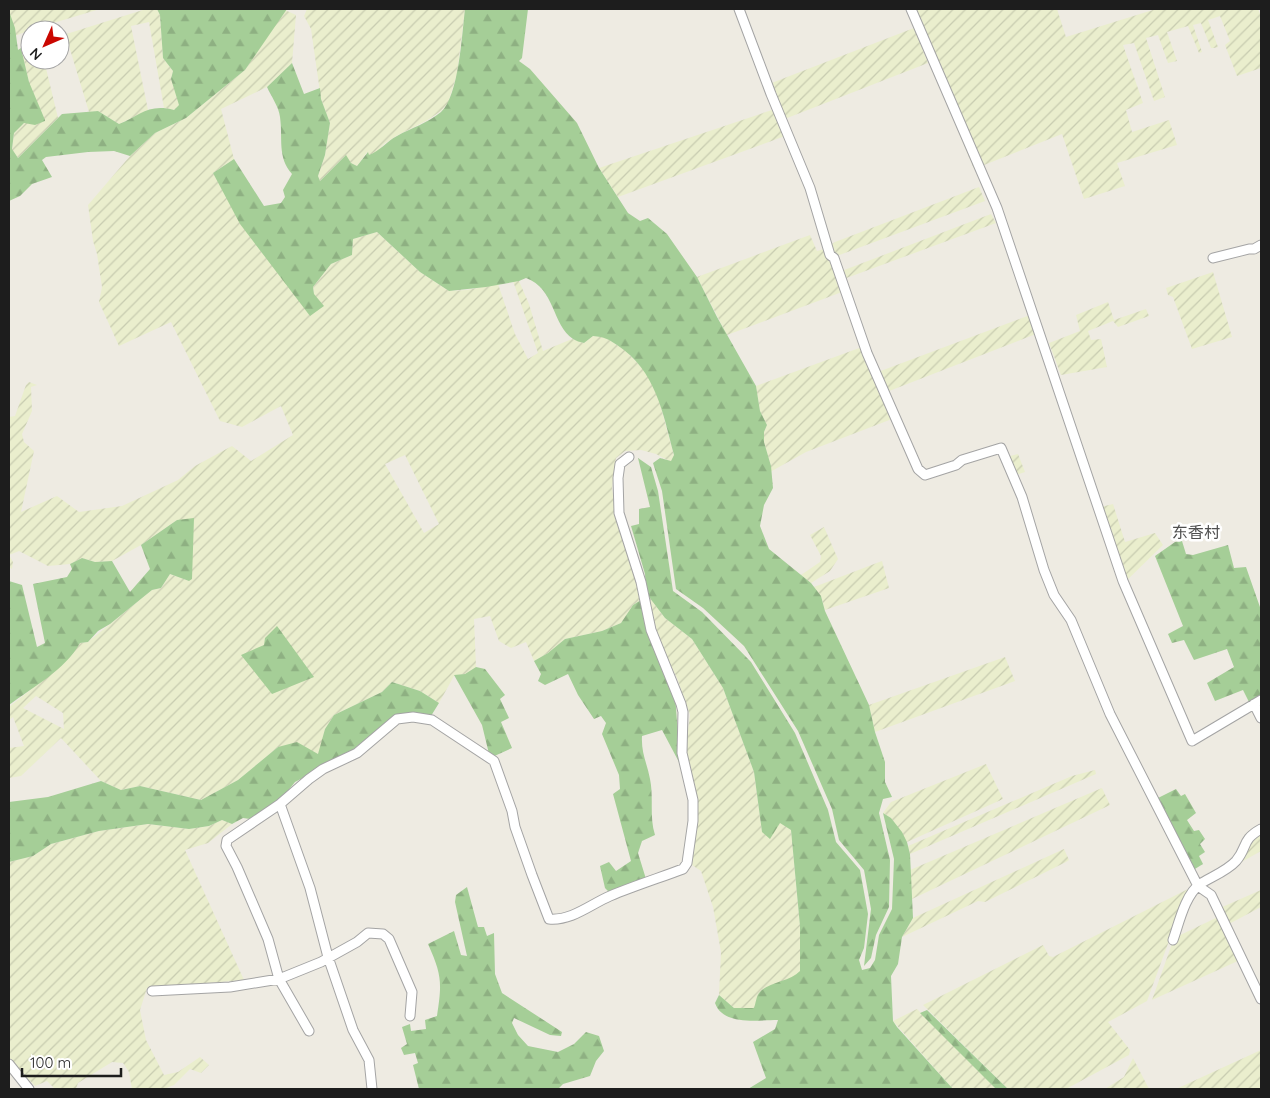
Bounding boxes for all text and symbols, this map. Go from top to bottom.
north arrow [20,20,70,70]
text: N [26,44,46,64]
district label: 东香村 [1172,522,1220,542]
scale bar [22,1046,121,1078]
text: 100 m [30,1053,71,1072]

